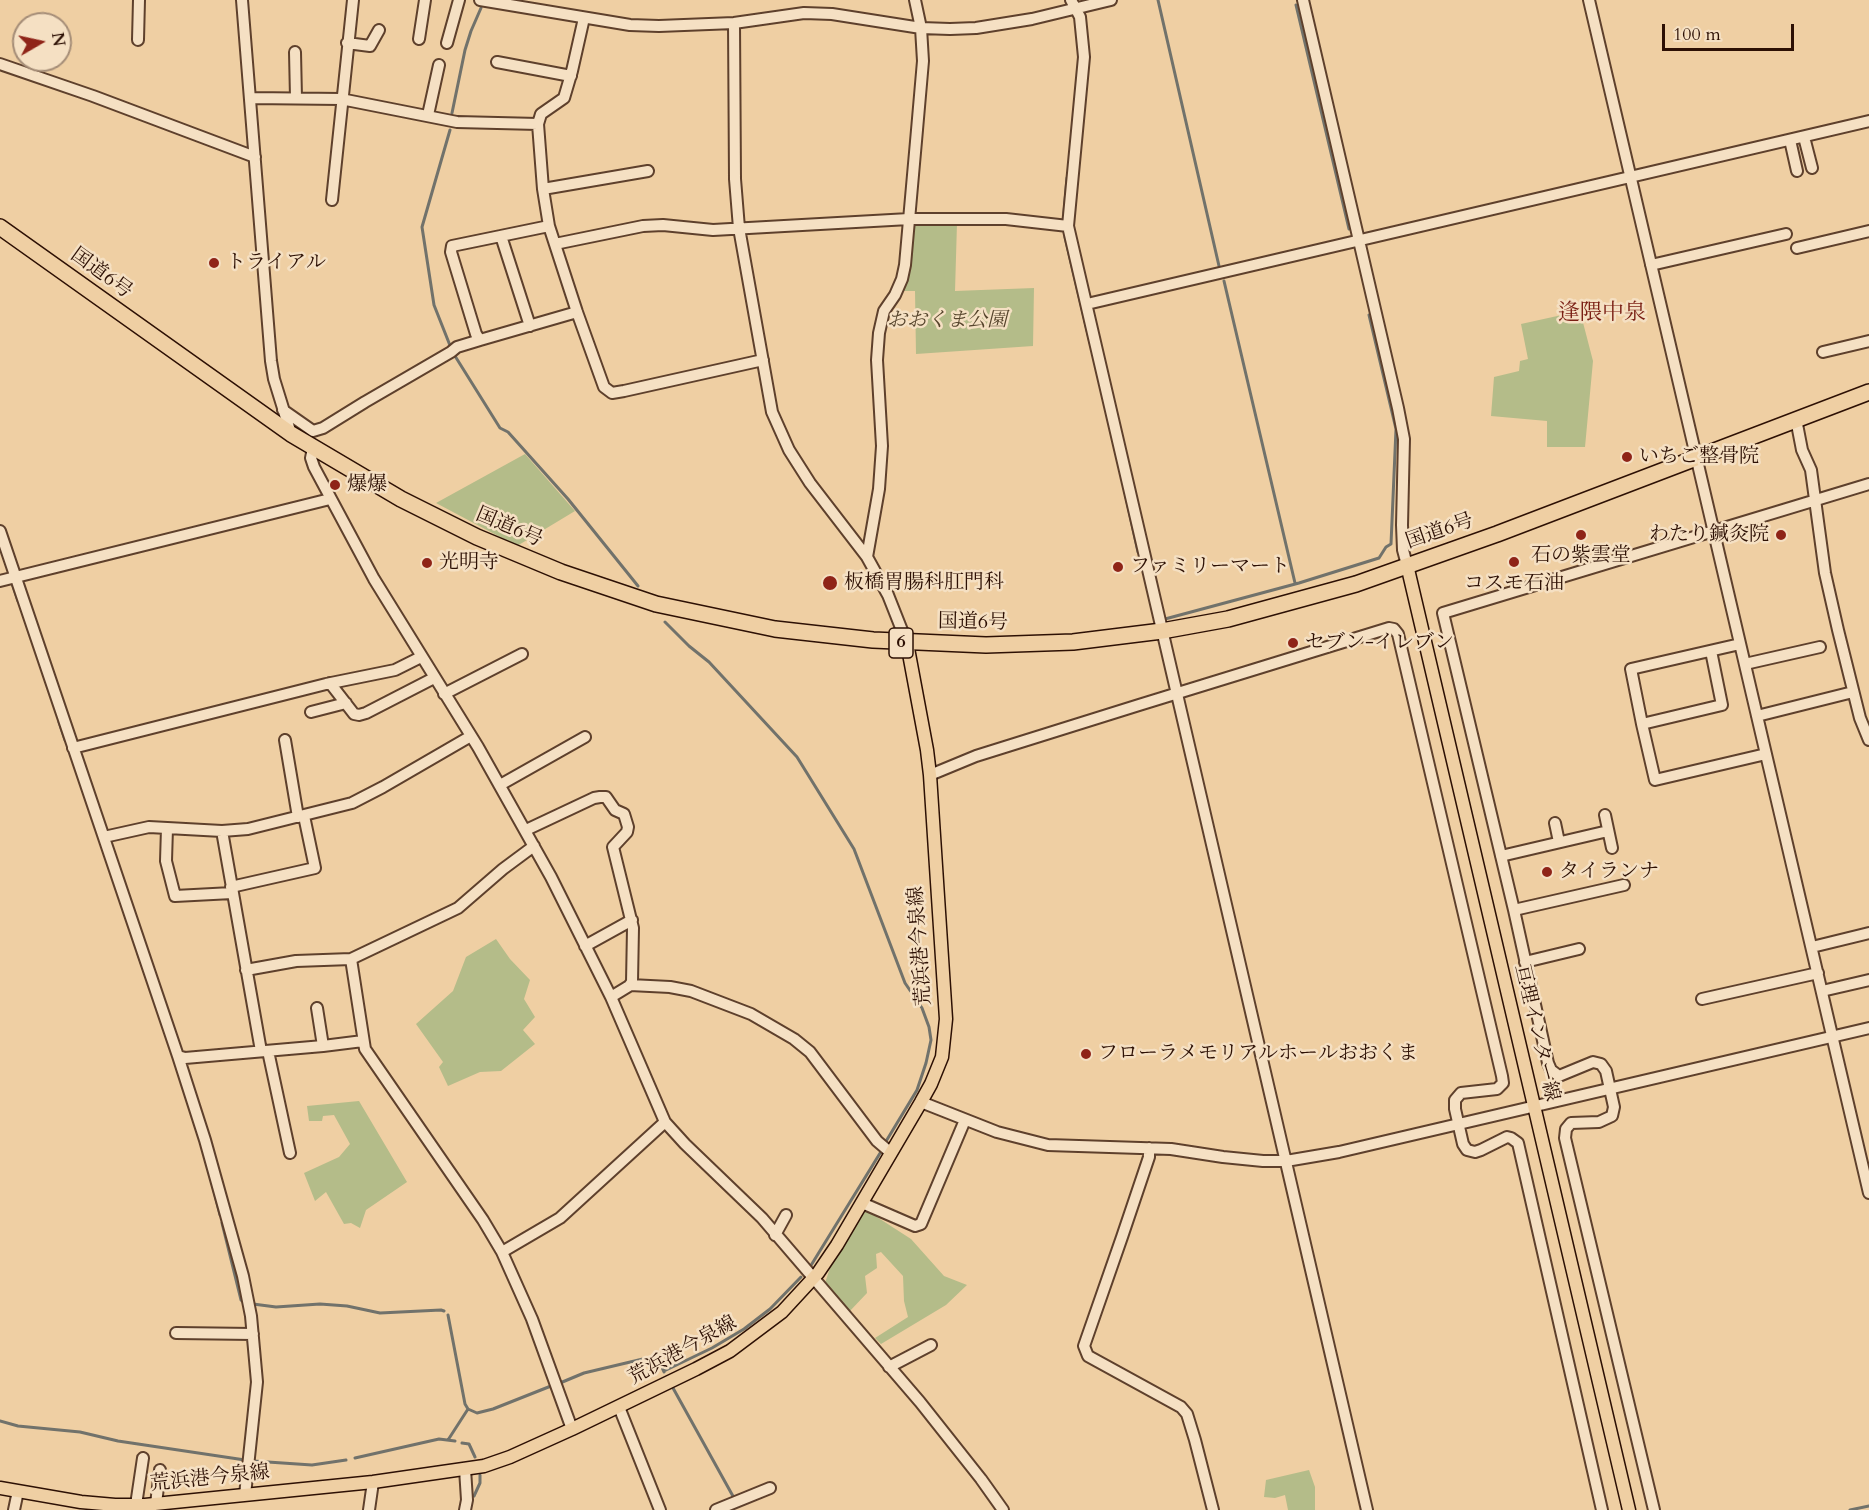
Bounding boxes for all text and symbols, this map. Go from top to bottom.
north arrow [12,12,72,72]
scale bar [1665,12,1797,50]
text: 100 m [1673,22,1721,47]
text: N [46,31,70,48]
street label: 国道6号 [66,244,136,304]
place label: トライアル [226,251,326,275]
marker: トライアル [207,256,221,270]
district label: 逢隈中泉 [1558,301,1646,327]
park label: おおくま公園 [887,309,1007,333]
place label: いちご整骨院 [1639,445,1759,469]
marker: いちご整骨院 [1620,450,1634,464]
place label: 爆爆 [347,473,387,497]
marker: 爆爆 [328,478,342,492]
street label: 国道6号 [472,503,546,553]
street label: 国道6号 [1403,509,1477,555]
place label: わたり鍼灸院 [1649,523,1769,547]
marker: 石の紫雲堂 [1574,528,1588,542]
marker: わたり鍼灸院 [1774,528,1788,542]
place label: 石の紫雲堂 [1531,544,1631,568]
place label: 光明寺 [439,551,499,575]
place label: ファミリーマート [1130,555,1290,579]
marker: コスモ石油 [1507,555,1521,569]
marker: 光明寺 [420,556,434,570]
marker: ファミリーマート [1111,560,1125,574]
place label: 板橋胃腸科肛門科 [844,571,1004,595]
place label: コスモ石油 [1464,572,1564,596]
marker: 板橋胃腸科肛門科 [821,574,839,592]
street label: 国道6号 [938,610,1008,636]
road number: 6 [889,628,913,658]
place label: セブン-イレブン [1305,631,1454,655]
marker: セブン-イレブン [1286,636,1300,650]
place label: タイランナ [1559,860,1659,884]
marker: タイランナ [1540,865,1554,879]
street label: 荒浜港今泉線 [905,885,937,1007]
street label: 亘理インター線 [1509,962,1563,1104]
place label: フローラメモリアルホールおおくま [1098,1042,1418,1066]
marker: フローラメモリアルホールおおくま [1079,1047,1093,1061]
street label: 荒浜港今泉線 [625,1311,741,1391]
street label: 荒浜港今泉線 [149,1461,271,1497]

